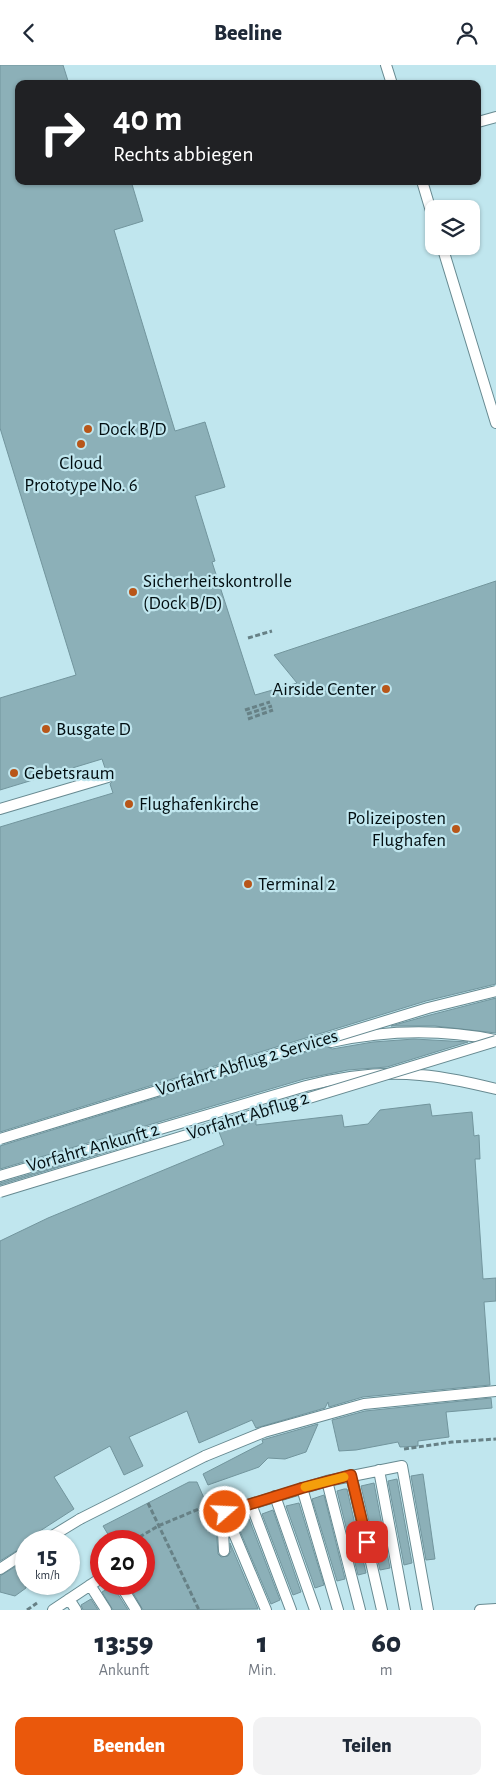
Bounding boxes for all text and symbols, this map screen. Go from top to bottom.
icon: back [15,19,43,47]
icon: person [453,19,481,47]
text: Beeline [214,22,282,44]
icon: right [30,100,95,165]
text: 40 m [113,102,182,137]
text: Rechts abbiegen [113,143,254,165]
map controls [425,200,480,255]
button: layers [425,200,480,255]
place label: Dock B/D [98,420,167,439]
marker: Dock B/D [82,423,94,435]
marker: Cloud Prototype No. 6 [75,438,87,450]
place label: Cloud Prototype No. 6 [24,454,138,495]
place label: Sicherheitskontrolle (Dock B/D) [143,572,292,613]
marker: Sicherheitskontrolle (Dock B/D) [127,586,139,598]
place label: Airside Center [272,680,376,699]
marker: Airside Center [380,683,392,695]
place label: Busgate D [56,720,131,739]
marker: Busgate D [40,723,52,735]
place label: Gebetsraum [24,764,115,783]
marker: Gebetsraum [8,767,20,779]
place label: Flughafenkirche [139,795,259,814]
marker: Flughafenkirche [123,798,135,810]
place label: Polizeiposten Flughafen [347,809,446,850]
marker: Polizeiposten Flughafen [450,823,462,835]
place label: Terminal 2 [258,875,336,894]
marker: Terminal 2 [242,878,254,890]
street label: Vorfahrt Abflug 2 Services [154,1026,340,1100]
street label: Vorfahrt Abflug 2 [185,1088,312,1144]
street label: Vorfahrt Ankunft 2 [25,1120,162,1176]
position arrow [198,1485,250,1537]
pin [346,1521,388,1563]
icon: arrive [353,1528,381,1556]
speed limit sign: 20 [90,1530,155,1595]
text: 15 [38,1544,57,1569]
text: km/h [35,1569,60,1581]
text: 13:59 [95,1628,154,1658]
text: 1 [257,1628,268,1658]
text: 60 [371,1628,401,1658]
text: Ankunft [99,1662,149,1678]
text: Min. [248,1662,277,1678]
text: m [380,1662,393,1678]
button: Beenden [15,1717,243,1775]
button: Teilen [253,1717,481,1775]

